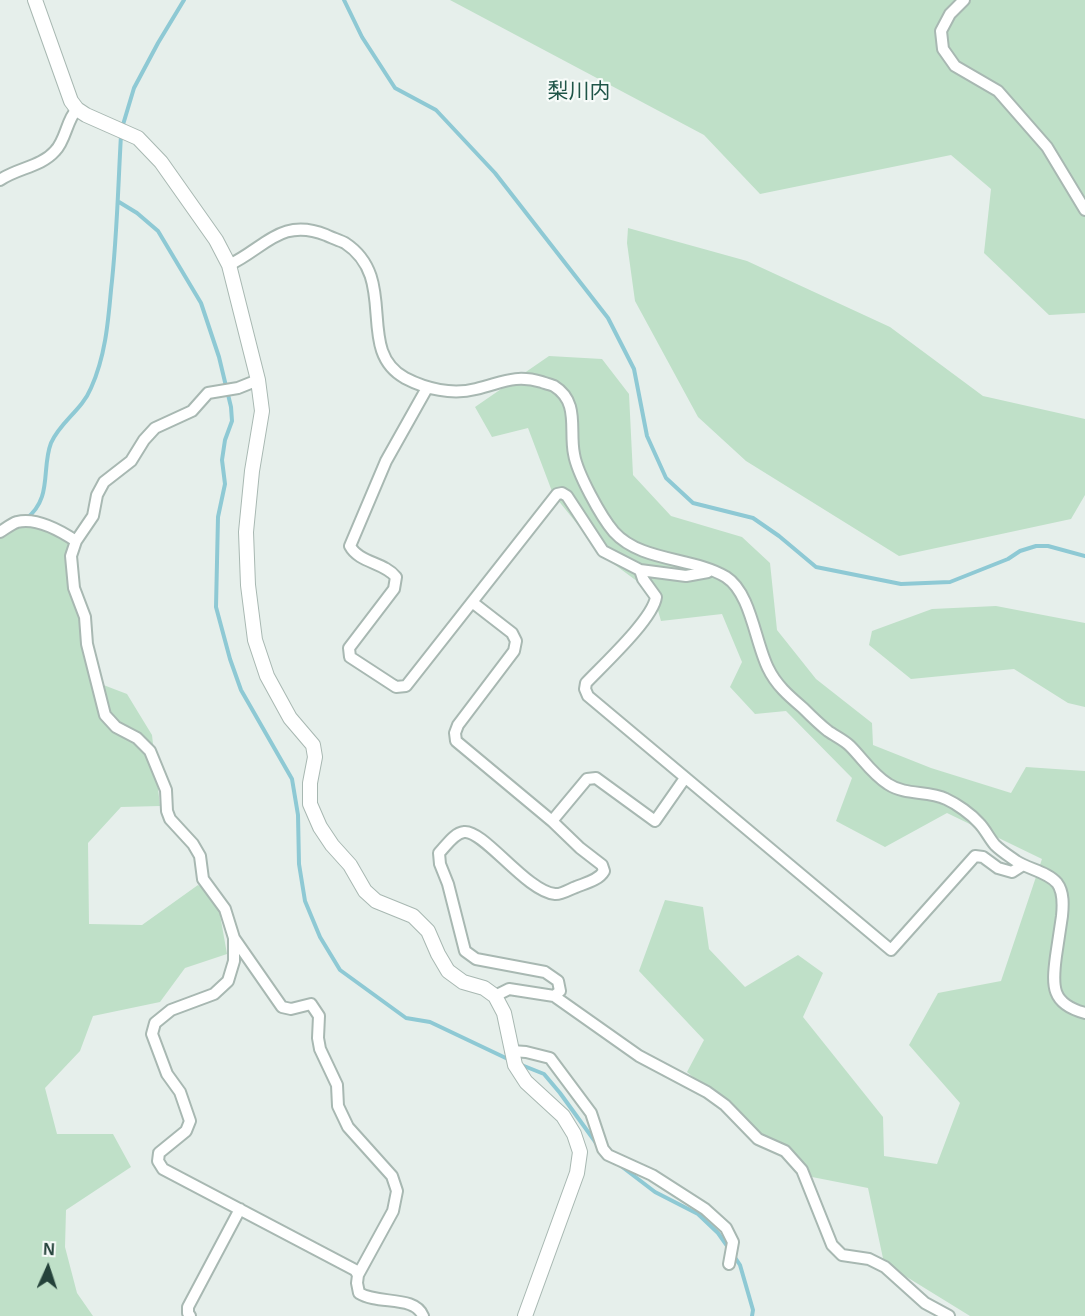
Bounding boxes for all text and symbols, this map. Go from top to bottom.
district label: 梨川内 [548,79,610,105]
north arrow [18,1238,78,1298]
text: N [43,1241,55,1258]

